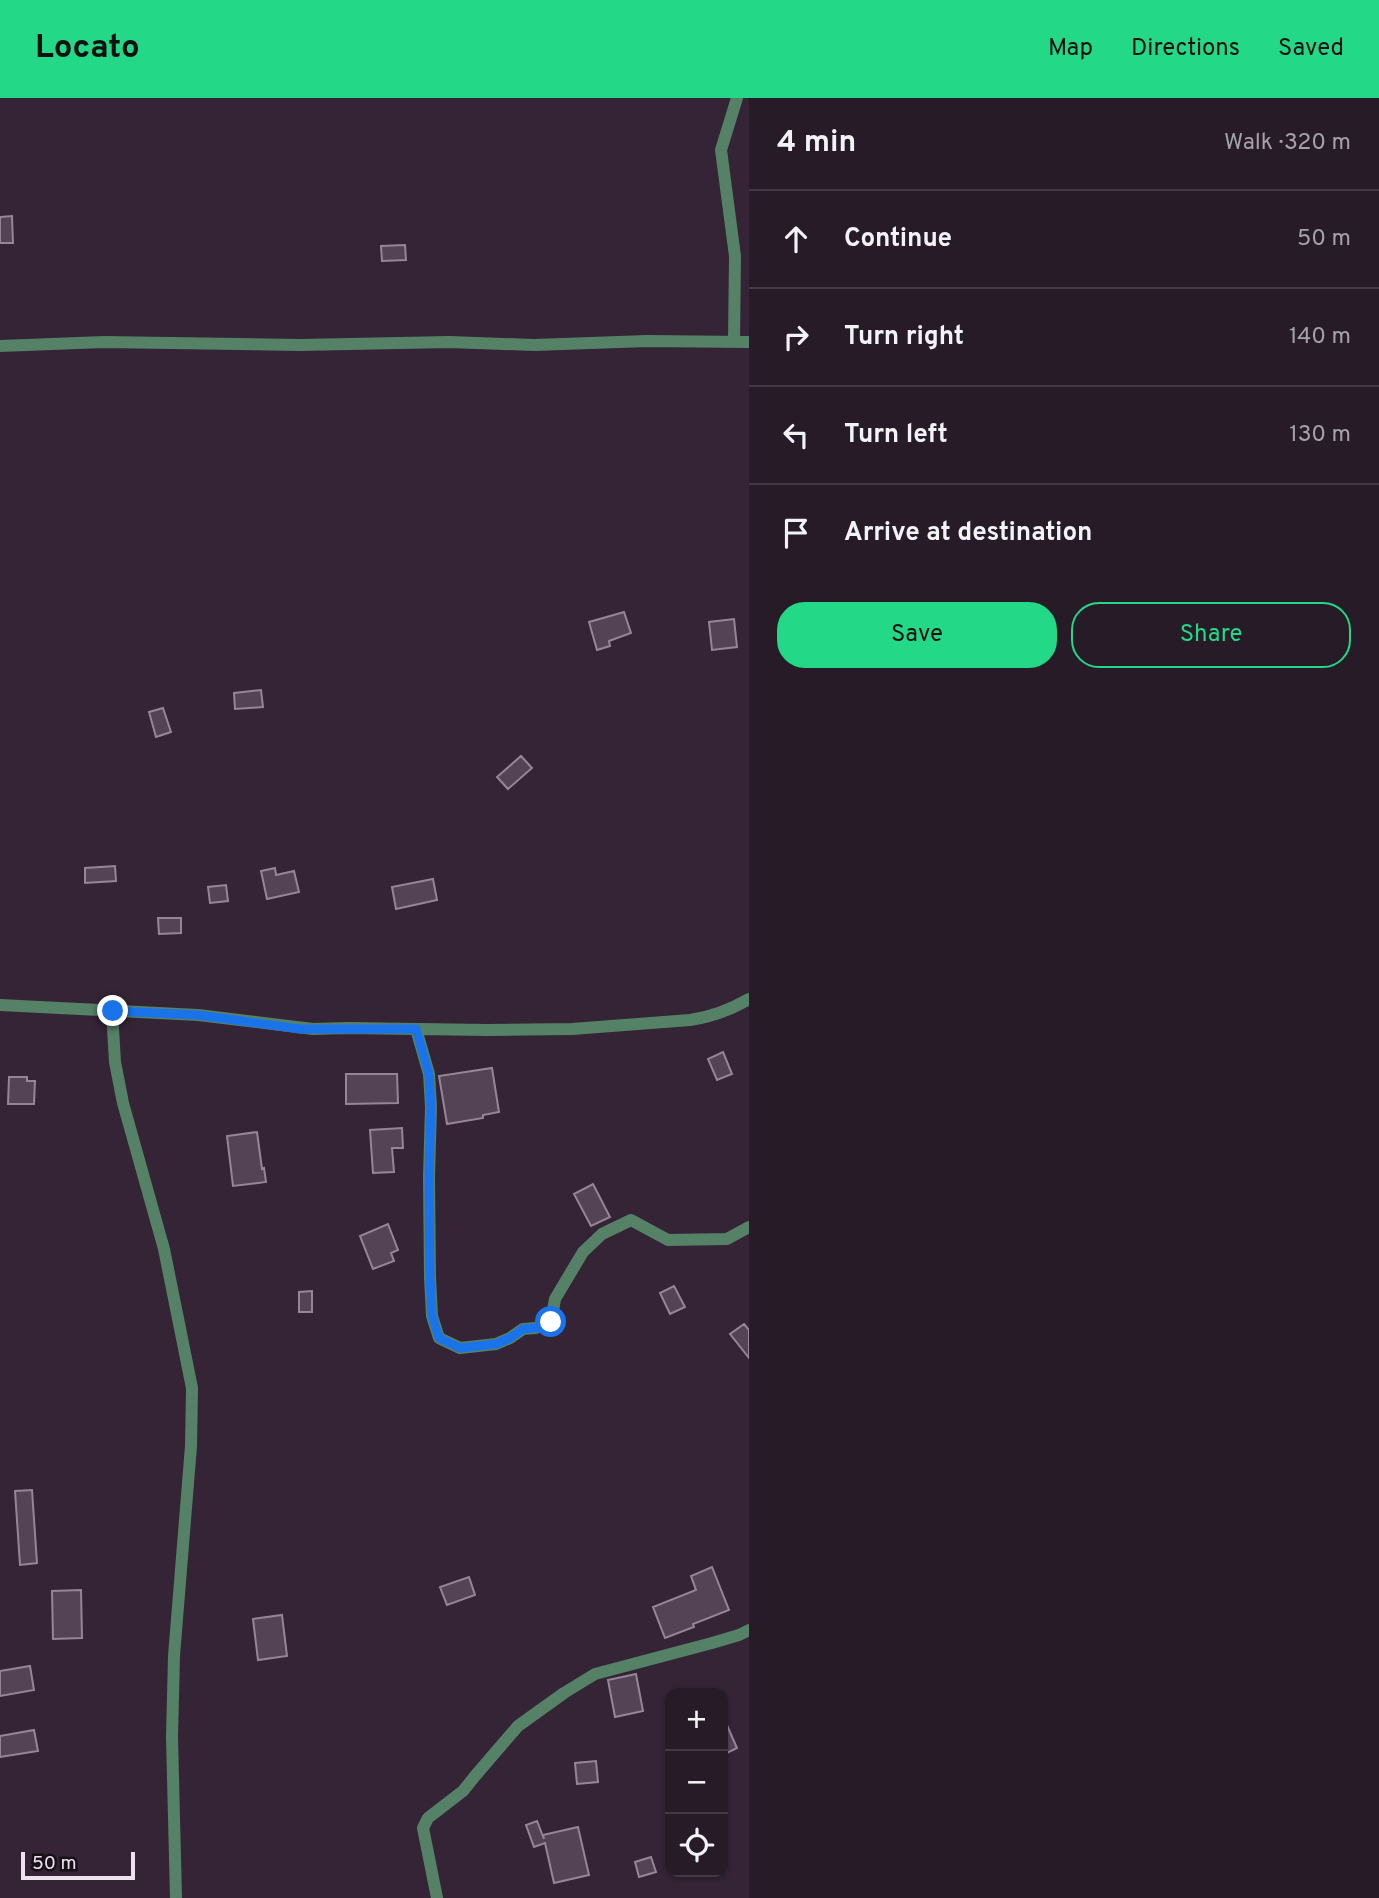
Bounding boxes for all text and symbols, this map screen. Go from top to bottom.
text: Locato [35,28,140,70]
text: Map [1048,34,1093,64]
text: Directions [1131,34,1240,64]
text: Saved [1278,34,1344,64]
text: 4 min [777,125,856,162]
text: Walk · 320 m [1224,129,1351,158]
icon: ahead [777,220,815,258]
text: Continue [844,223,952,256]
text: 50 m [1297,225,1351,254]
icon: right [777,318,815,356]
text: Turn right [844,321,964,354]
text: 140 m [1289,323,1351,352]
icon: left [777,416,815,454]
text: Turn left [844,419,948,452]
text: 130 m [1289,421,1351,450]
icon: arrive [777,514,815,552]
text: Arrive at destination [844,517,1092,550]
button: Save [777,602,1057,668]
button: Share [1071,602,1351,668]
route end [97,995,128,1026]
route start [535,1306,566,1337]
map controls [665,1688,728,1877]
button: + [665,1688,728,1751]
button: − [665,1751,728,1814]
button: locate [665,1814,728,1877]
scale bar [21,1849,135,1881]
text: 50 m [32,1852,77,1876]

